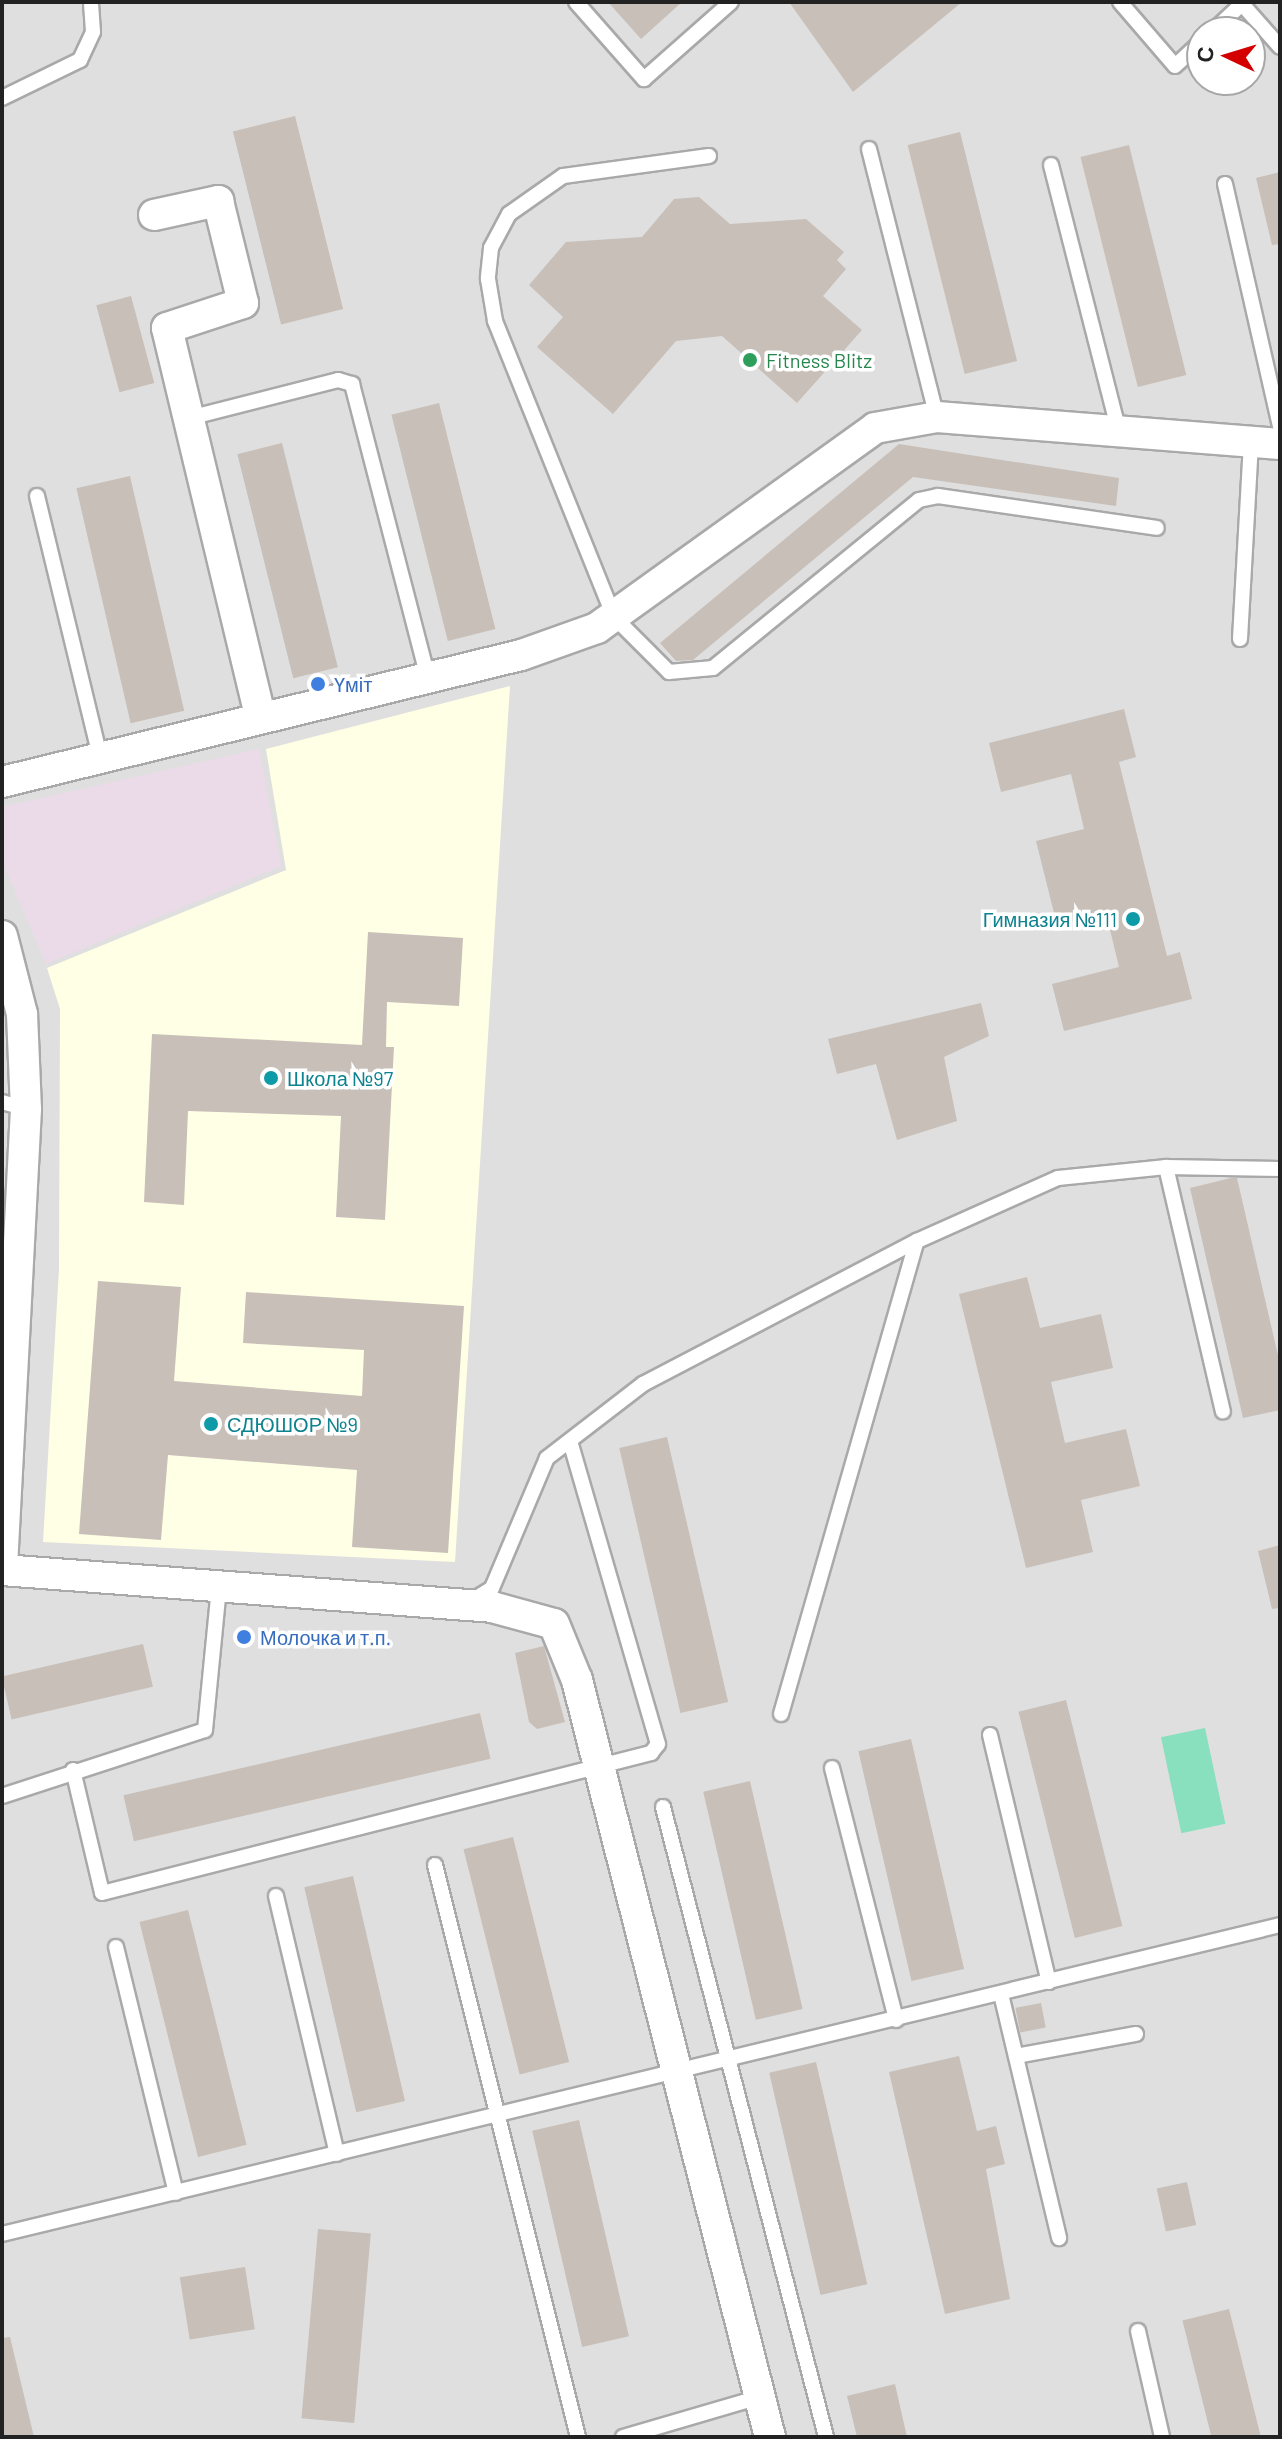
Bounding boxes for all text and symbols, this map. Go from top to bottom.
north arrow [1186,16,1266,96]
text: С [1191,46,1218,63]
place label: Fitness Blitz [766,348,872,372]
marker: Fitness Blitz [741,351,759,369]
place label: Үміт [334,672,372,696]
marker: Үміт [309,675,327,693]
place label: Гимназия №111 [983,907,1117,931]
marker: Гимназия №111 [1124,910,1142,928]
place label: Школа №97 [287,1066,393,1090]
marker: Школа №97 [262,1069,280,1087]
place label: СДЮШОР №9 [227,1412,358,1436]
marker: СДЮШОР №9 [202,1415,220,1433]
place label: Молочка и т.п. [260,1625,391,1649]
marker: Молочка и т.п. [235,1628,253,1646]

